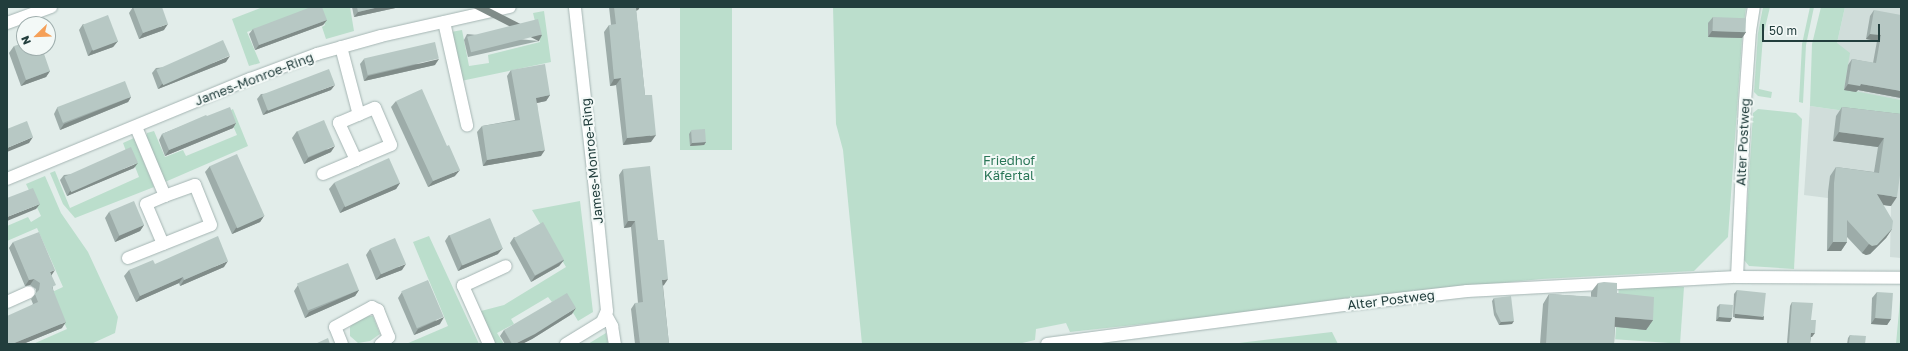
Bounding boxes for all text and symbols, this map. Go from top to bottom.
north arrow [16,16,56,56]
scale bar [1764,16,1882,42]
text: 50 m [1769,23,1797,38]
text: N [18,34,33,47]
street label: James-Monroe-Ring [192,49,316,109]
street label: James-Monroe-Ring [578,98,606,224]
street label: Alter Postweg [1733,98,1753,186]
park label: Friedhof Käfertal [983,153,1035,184]
street label: Alter Postweg [1347,287,1435,313]

